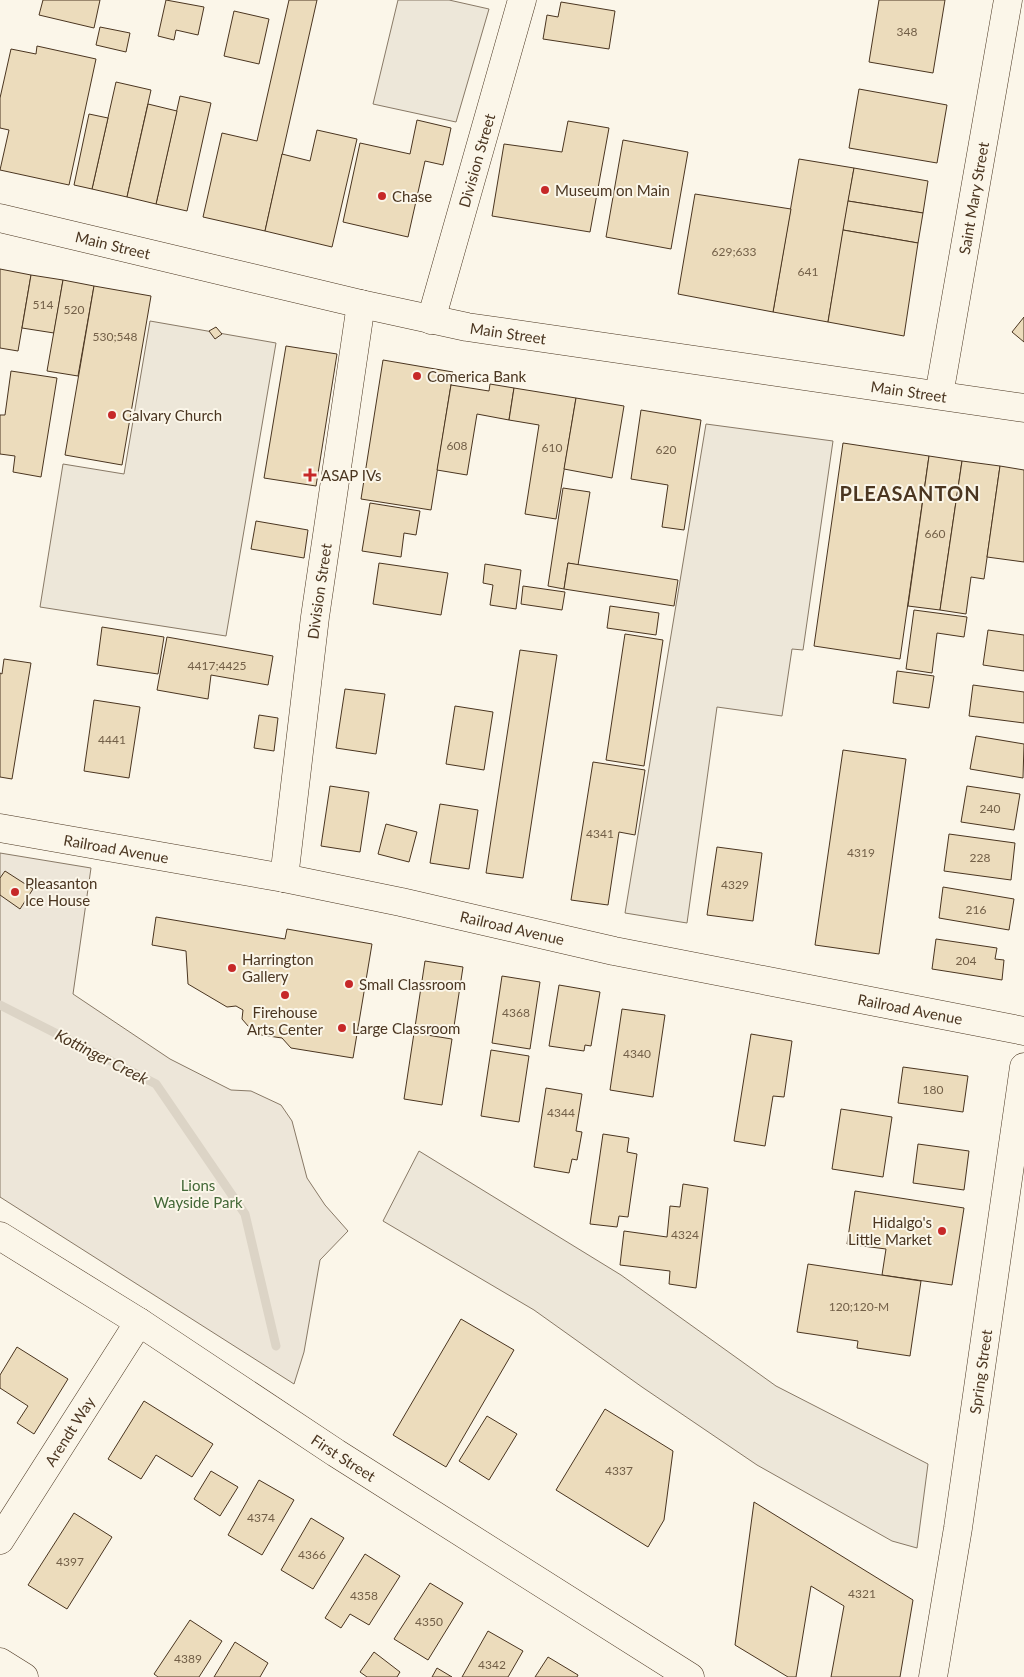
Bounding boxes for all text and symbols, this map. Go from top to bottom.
house number: 348 [897,24,917,39]
street label: Division Street [455,111,498,209]
street label: Saint Mary Street [955,140,992,256]
place label: Museum on Main [555,181,670,199]
marker: Museum on Main [539,184,551,196]
place label: Chase [392,187,432,205]
marker: Chase [376,190,388,202]
street label: Main Street [74,227,153,263]
house number: 629;633 [712,244,756,259]
house number: 641 [798,264,818,279]
house number: 514 [33,297,53,312]
house number: 520 [64,302,84,317]
street label: Main Street [469,319,548,347]
house number: 530;548 [93,329,137,344]
place label: Comerica Bank [427,367,527,385]
marker: Comerica Bank [411,370,423,382]
street label: Main Street [870,377,949,406]
place label: Calvary Church [122,406,222,424]
marker: Calvary Church [106,409,118,421]
house number: 608 [447,438,467,453]
house number: 610 [542,440,562,455]
house number: 620 [656,442,676,457]
place label: ASAP IVs [321,466,382,484]
marker: ASAP IVs [303,468,317,482]
district label: PLEASANTON [839,481,981,505]
house number: 660 [925,526,945,541]
street label: Division Street [303,541,335,640]
house number: 4417;4425 [188,658,246,673]
house number: 4441 [98,732,126,747]
house number: 240 [980,801,1000,816]
house number: 4341 [586,826,614,841]
street label: Railroad Avenue [62,830,170,867]
house number: 4319 [847,845,875,860]
house number: 228 [970,850,990,865]
place label: Pleasanton Ice House [25,874,97,909]
house number: 4329 [721,877,749,892]
marker: Pleasanton Ice House [9,886,21,898]
house number: 216 [966,902,986,917]
street label: Railroad Avenue [458,907,566,948]
place label: Harrington Gallery [242,950,314,985]
house number: 204 [956,953,976,968]
marker: Harrington Gallery [226,962,238,974]
place label: Small Classroom [359,975,466,993]
marker: Small Classroom [343,978,355,990]
marker: Firehouse Arts Center [279,989,291,1001]
street label: Railroad Avenue [856,990,964,1028]
place label: Firehouse Arts Center [247,1003,324,1038]
house number: 4368 [502,1005,530,1020]
place label: Large Classroom [352,1019,460,1037]
marker: Large Classroom [336,1022,348,1034]
water label: Kottinger Creek [52,1024,152,1088]
house number: 4340 [623,1046,651,1061]
house number: 180 [923,1082,943,1097]
house number: 4344 [547,1105,575,1120]
park label: Lions Wayside Park [153,1176,243,1211]
place label: Hidalgo's Little Market [848,1213,933,1248]
marker: Hidalgo's Little Market [936,1225,948,1237]
house number: 4324 [671,1227,699,1242]
house number: 120;120-M [829,1299,889,1314]
street label: Spring Street [965,1328,995,1415]
street label: Arendt Way [41,1393,98,1469]
street label: First Street [308,1430,380,1485]
house number: 4337 [605,1463,633,1478]
house number: 4374 [247,1510,275,1525]
house number: 4366 [298,1547,326,1562]
house number: 4397 [56,1554,84,1569]
house number: 4321 [848,1586,876,1601]
house number: 4358 [350,1588,378,1603]
house number: 4350 [415,1614,443,1629]
house number: 4389 [174,1651,202,1666]
house number: 4342 [478,1657,506,1672]

